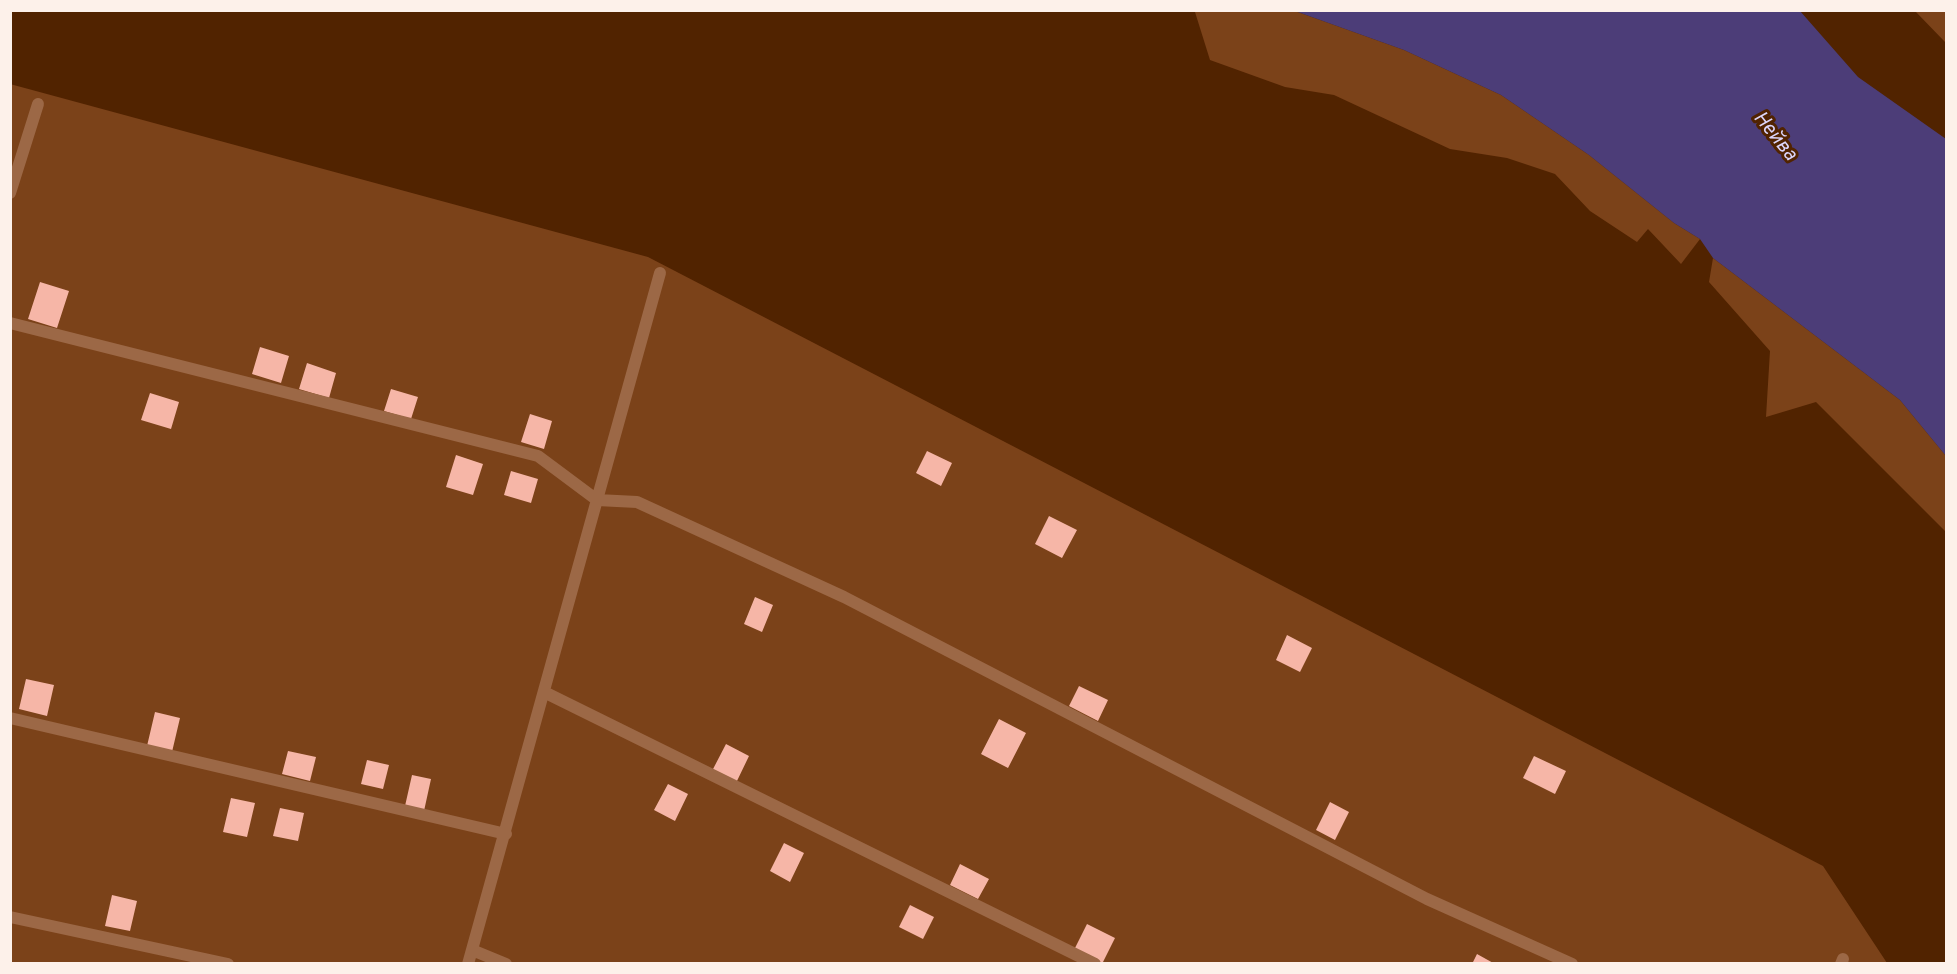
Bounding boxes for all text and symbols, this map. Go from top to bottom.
water label: Нейва [1747,107,1801,167]

